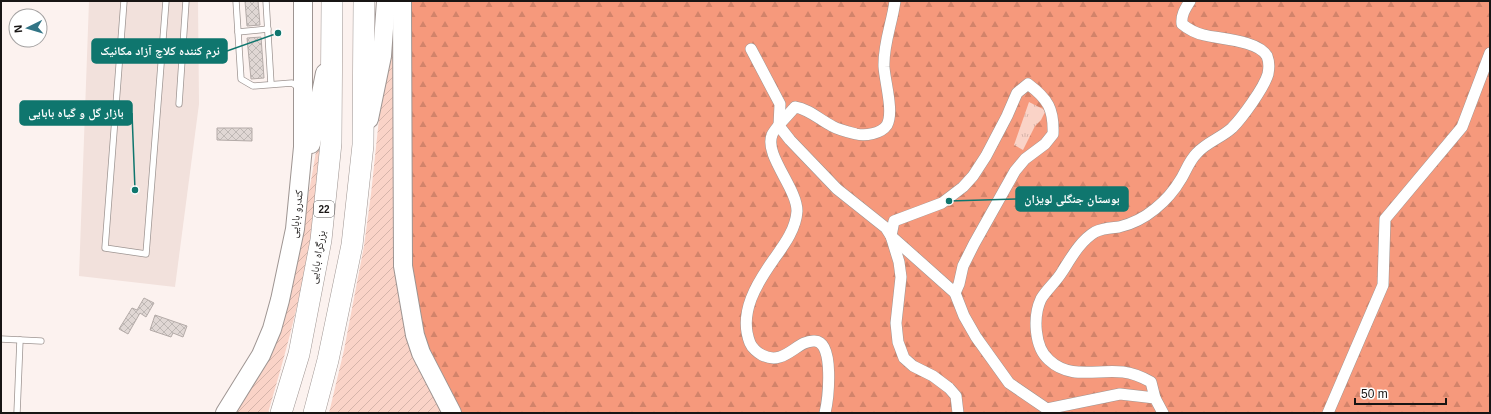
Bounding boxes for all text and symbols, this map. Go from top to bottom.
north arrow [8,8,48,48]
text: N [12,24,24,33]
callout: نرم کننده کلاچ آزاد مکانیک [92,39,227,63]
text: نرم کننده کلاچ آزاد مکانیک [100,44,220,59]
callout: بازار گل و گیاه بابایی [20,101,132,125]
text: بازار گل و گیاه بابایی [28,106,124,121]
callout: بوستان جنگلی لویزان [1016,187,1128,211]
street label: کندرو بابایی [287,189,306,239]
text: بوستان جنگلی لویزان [1024,192,1120,207]
road number: 22 [314,201,334,217]
street label: بزرگراه بابایی [306,229,329,285]
scale bar [1355,380,1446,406]
text: 50 m [1361,387,1388,401]

